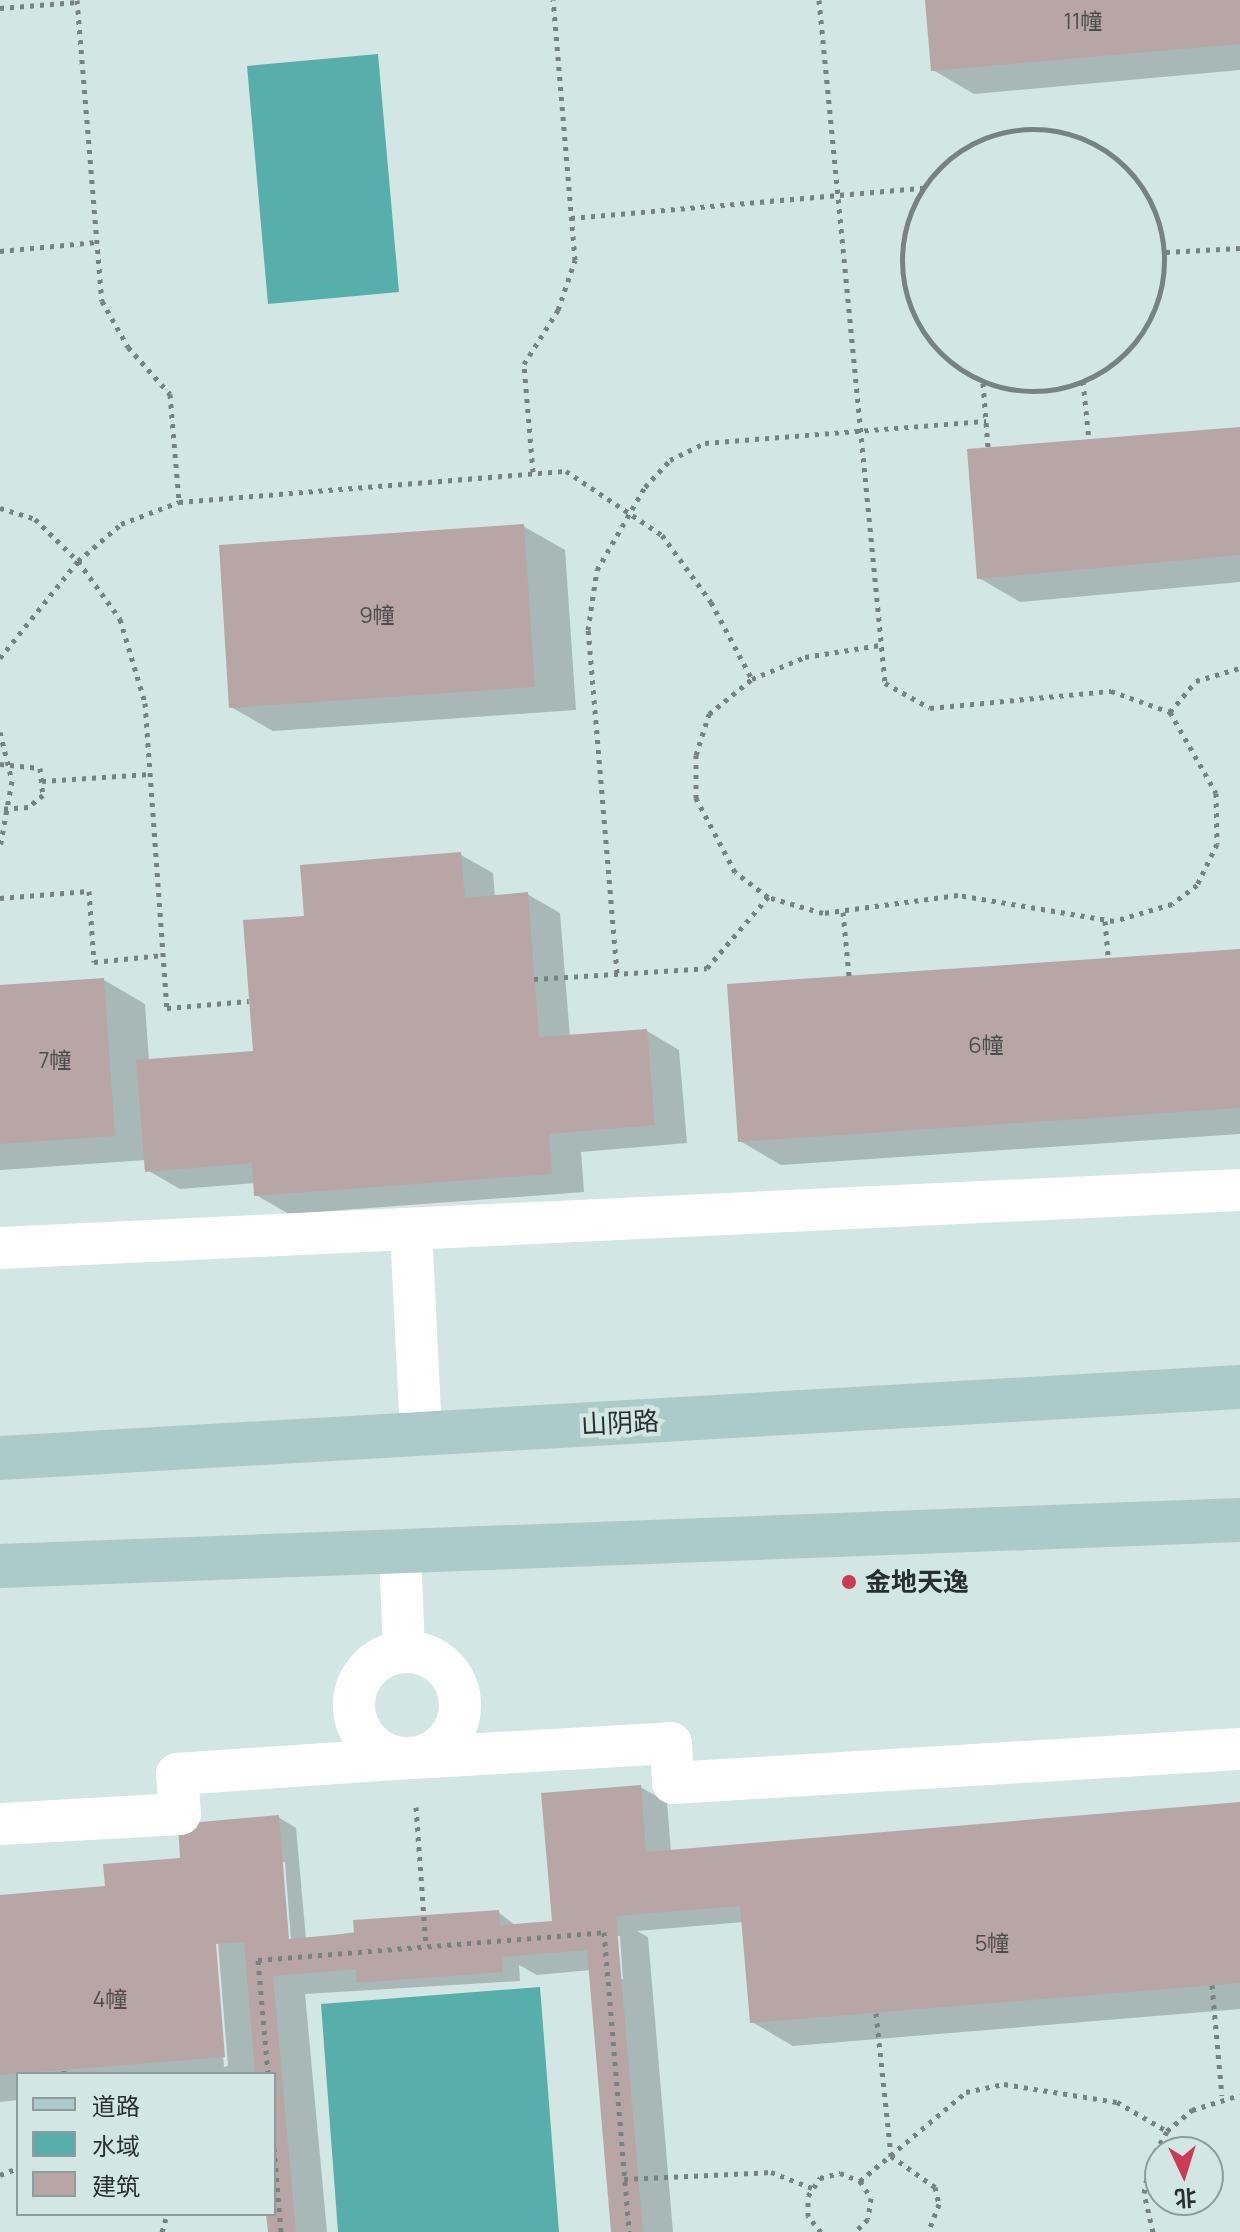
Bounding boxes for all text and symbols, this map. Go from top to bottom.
house number: 11幢 [1063,9,1103,35]
house number: 9幢 [359,603,395,629]
house number: 6幢 [968,1033,1004,1059]
house number: 7幢 [38,1048,72,1074]
street label: 山阴路 [580,1405,660,1441]
place label: 金地天逸 [865,1566,969,1598]
marker: 金地天逸 [840,1573,858,1591]
house number: 5幢 [975,1931,1009,1957]
house number: 4幢 [93,1987,127,2013]
legend [16,2072,276,2216]
text: 道路 [92,2089,140,2122]
text: 水域 [92,2129,140,2162]
north arrow [1144,2136,1224,2216]
text: 建筑 [92,2169,140,2202]
text: 北 [1174,2182,1198,2214]

